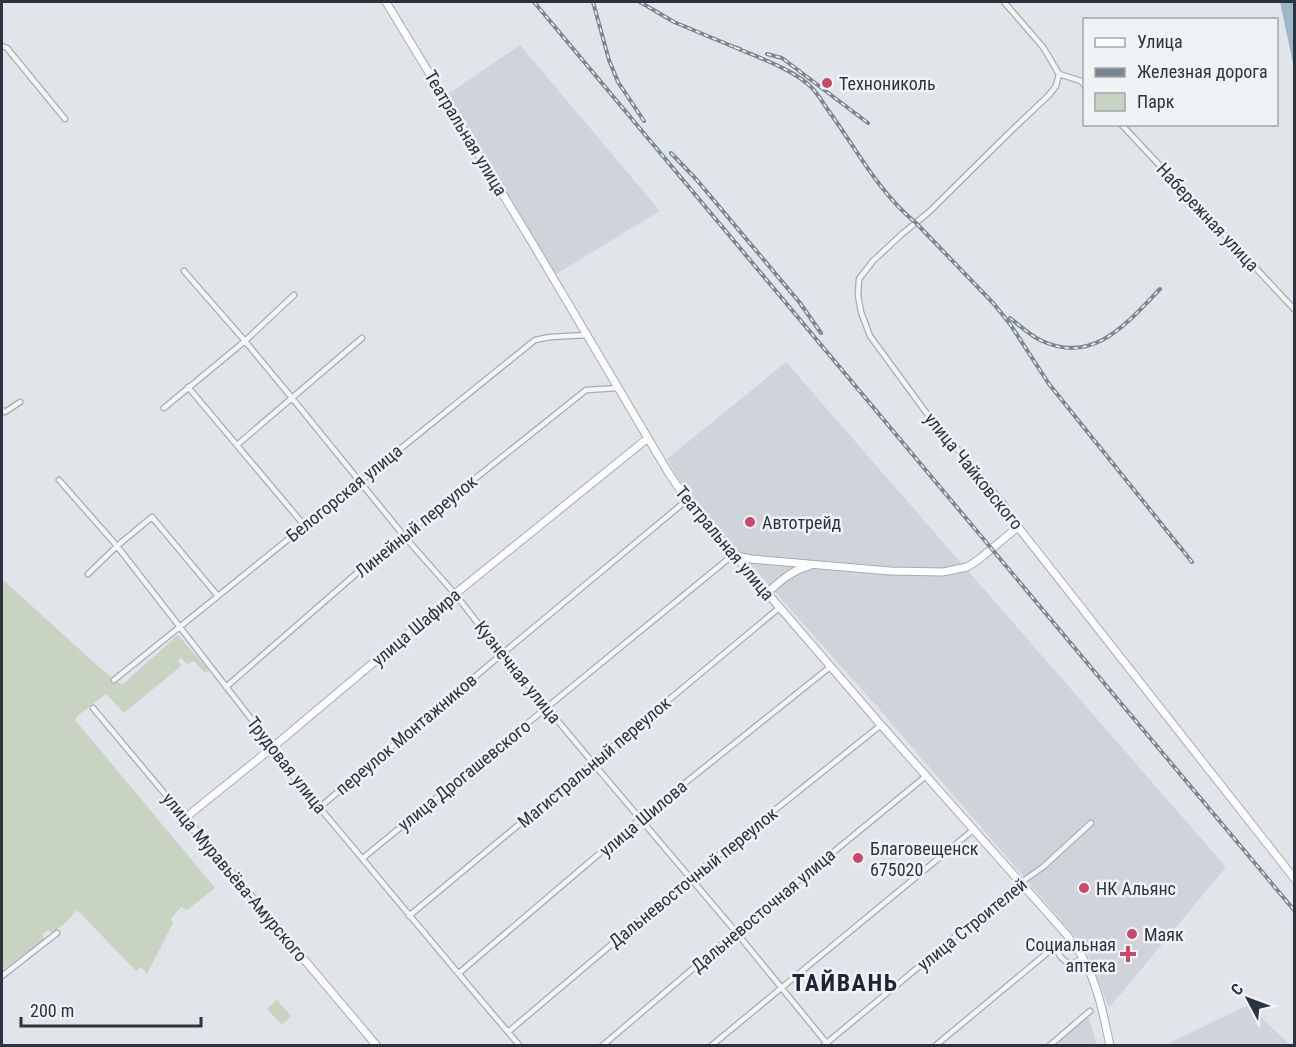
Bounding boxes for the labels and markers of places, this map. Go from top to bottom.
place label: Технониколь [839,73,936,94]
marker: Технониколь [820,76,834,90]
place label: Автотрейд [762,512,842,533]
marker: Автотрейд [743,515,757,529]
place label: Благовещенск 675020 [870,838,979,880]
marker: Благовещенск 675020 [851,851,865,865]
place label: НК Альянс [1096,878,1176,899]
marker: НК Альянс [1077,881,1091,895]
place label: Маяк [1144,924,1184,945]
marker: Маяк [1125,927,1139,941]
place label: Социальная аптека [1025,934,1116,976]
marker: Социальная аптека [1121,947,1135,961]

